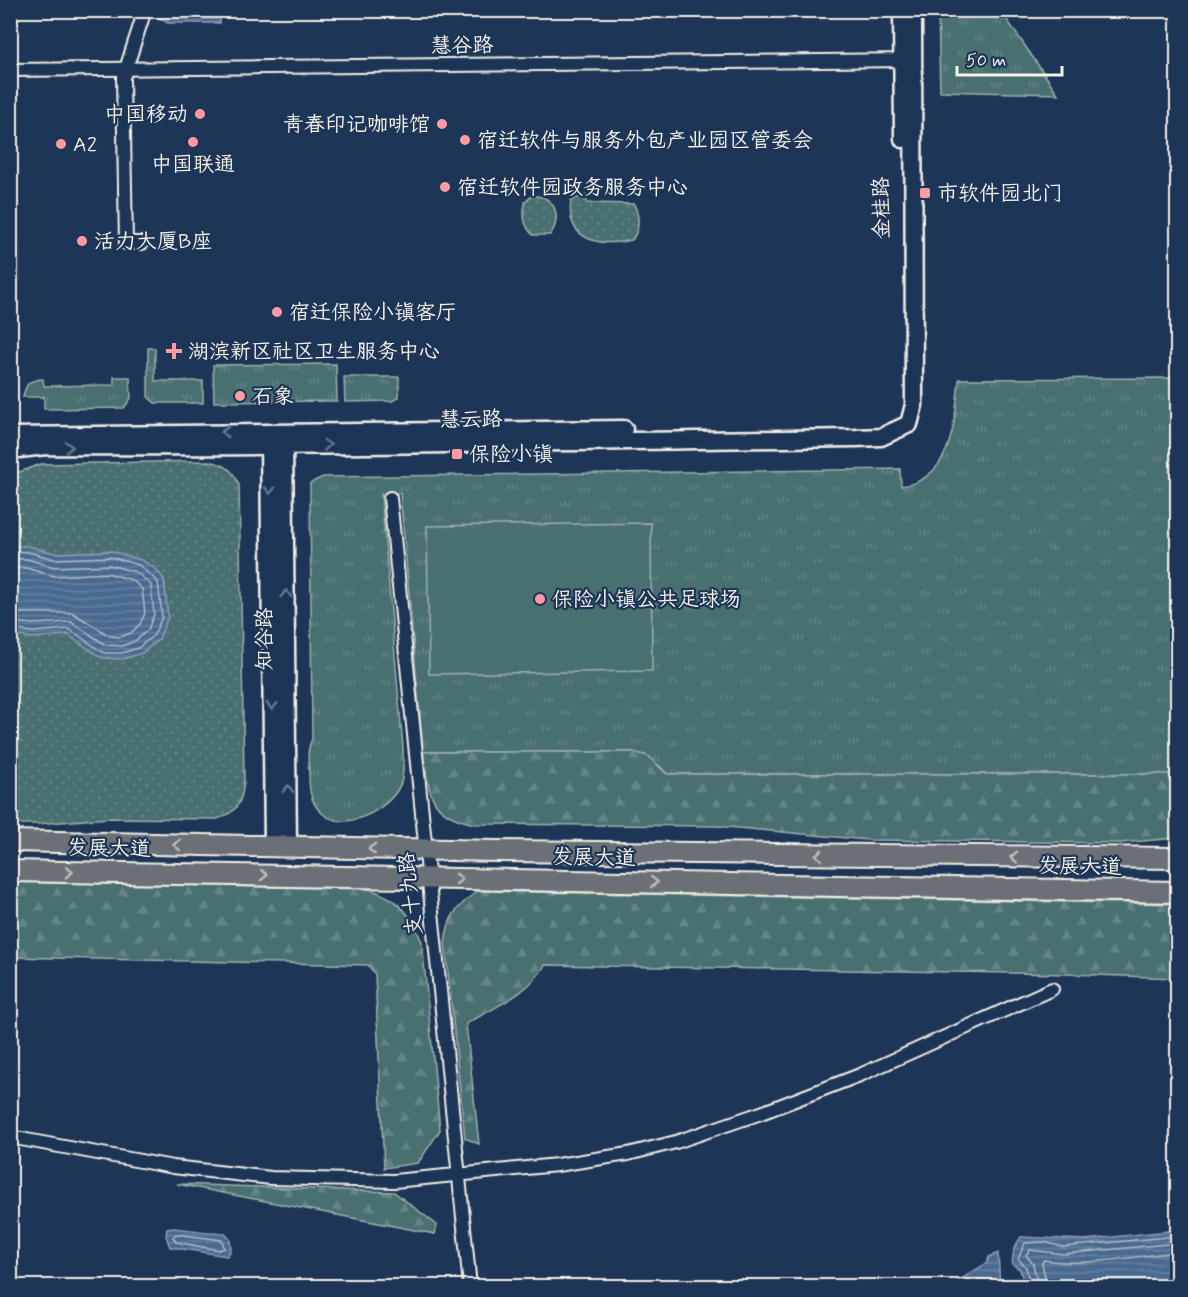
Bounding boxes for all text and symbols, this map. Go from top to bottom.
street label: 慧谷路 [430,31,494,61]
scale bar [957,39,1062,77]
text: 50 m [966,49,1006,73]
place label: 中国移动 [104,101,188,129]
marker: 中国移动 [193,107,207,121]
place label: 青春印记咖啡馆 [283,111,430,139]
marker: 青春印记咖啡馆 [435,117,449,131]
place label: 宿迁软件与服务外包产业园区管委会 [477,127,813,155]
place label: A2 [73,131,97,159]
marker: 宿迁软件与服务外包产业园区管委会 [458,133,472,147]
marker: 中国联通 [186,135,200,149]
marker: A2 [54,137,68,151]
place label: 中国联通 [151,151,235,179]
place label: 宿迁软件园政务服务中心 [457,174,688,202]
street label: 金桂路 [867,176,897,240]
marker: 宿迁软件园政务服务中心 [438,180,452,194]
place label: 市软件园北门 [937,180,1063,208]
marker: 市软件园北门 [918,186,932,200]
place label: 活力大厦B座 [94,228,212,256]
marker: 活力大厦B座 [75,234,89,248]
place label: 宿迁保险小镇客厅 [289,299,457,327]
marker: 宿迁保险小镇客厅 [270,305,284,319]
place label: 湖滨新区社区卫生服务中心 [188,338,440,366]
marker: 湖滨新区社区卫生服务中心 [165,342,183,360]
place label: 石象 [252,383,294,411]
marker: 石象 [233,389,247,403]
street label: 慧云路 [439,405,503,435]
one-way arrow [221,426,230,438]
one-way arrow [322,439,331,451]
one-way arrow [64,440,73,453]
place label: 保险小镇 [469,441,553,469]
marker: 保险小镇 [450,447,464,461]
one-way arrow [264,485,276,494]
place label: 保险小镇公共足球场 [552,586,741,614]
one-way arrow [280,589,292,598]
marker: 保险小镇公共足球场 [533,592,547,606]
street label: 知谷路 [251,608,279,671]
one-way arrow [266,701,278,710]
one-way arrow [282,784,294,793]
street label: 发展大道 [67,834,151,864]
one-way arrow [173,839,182,851]
one-way arrow [368,843,377,855]
street label: 发展大道 [552,843,636,873]
one-way arrow [815,849,824,861]
street label: 支十九路 [393,851,429,937]
one-way arrow [1010,851,1019,863]
street label: 发展大道 [1038,852,1122,882]
one-way arrow [64,865,73,878]
one-way arrow [259,869,268,881]
one-way arrow [454,872,463,885]
one-way arrow [649,876,658,888]

